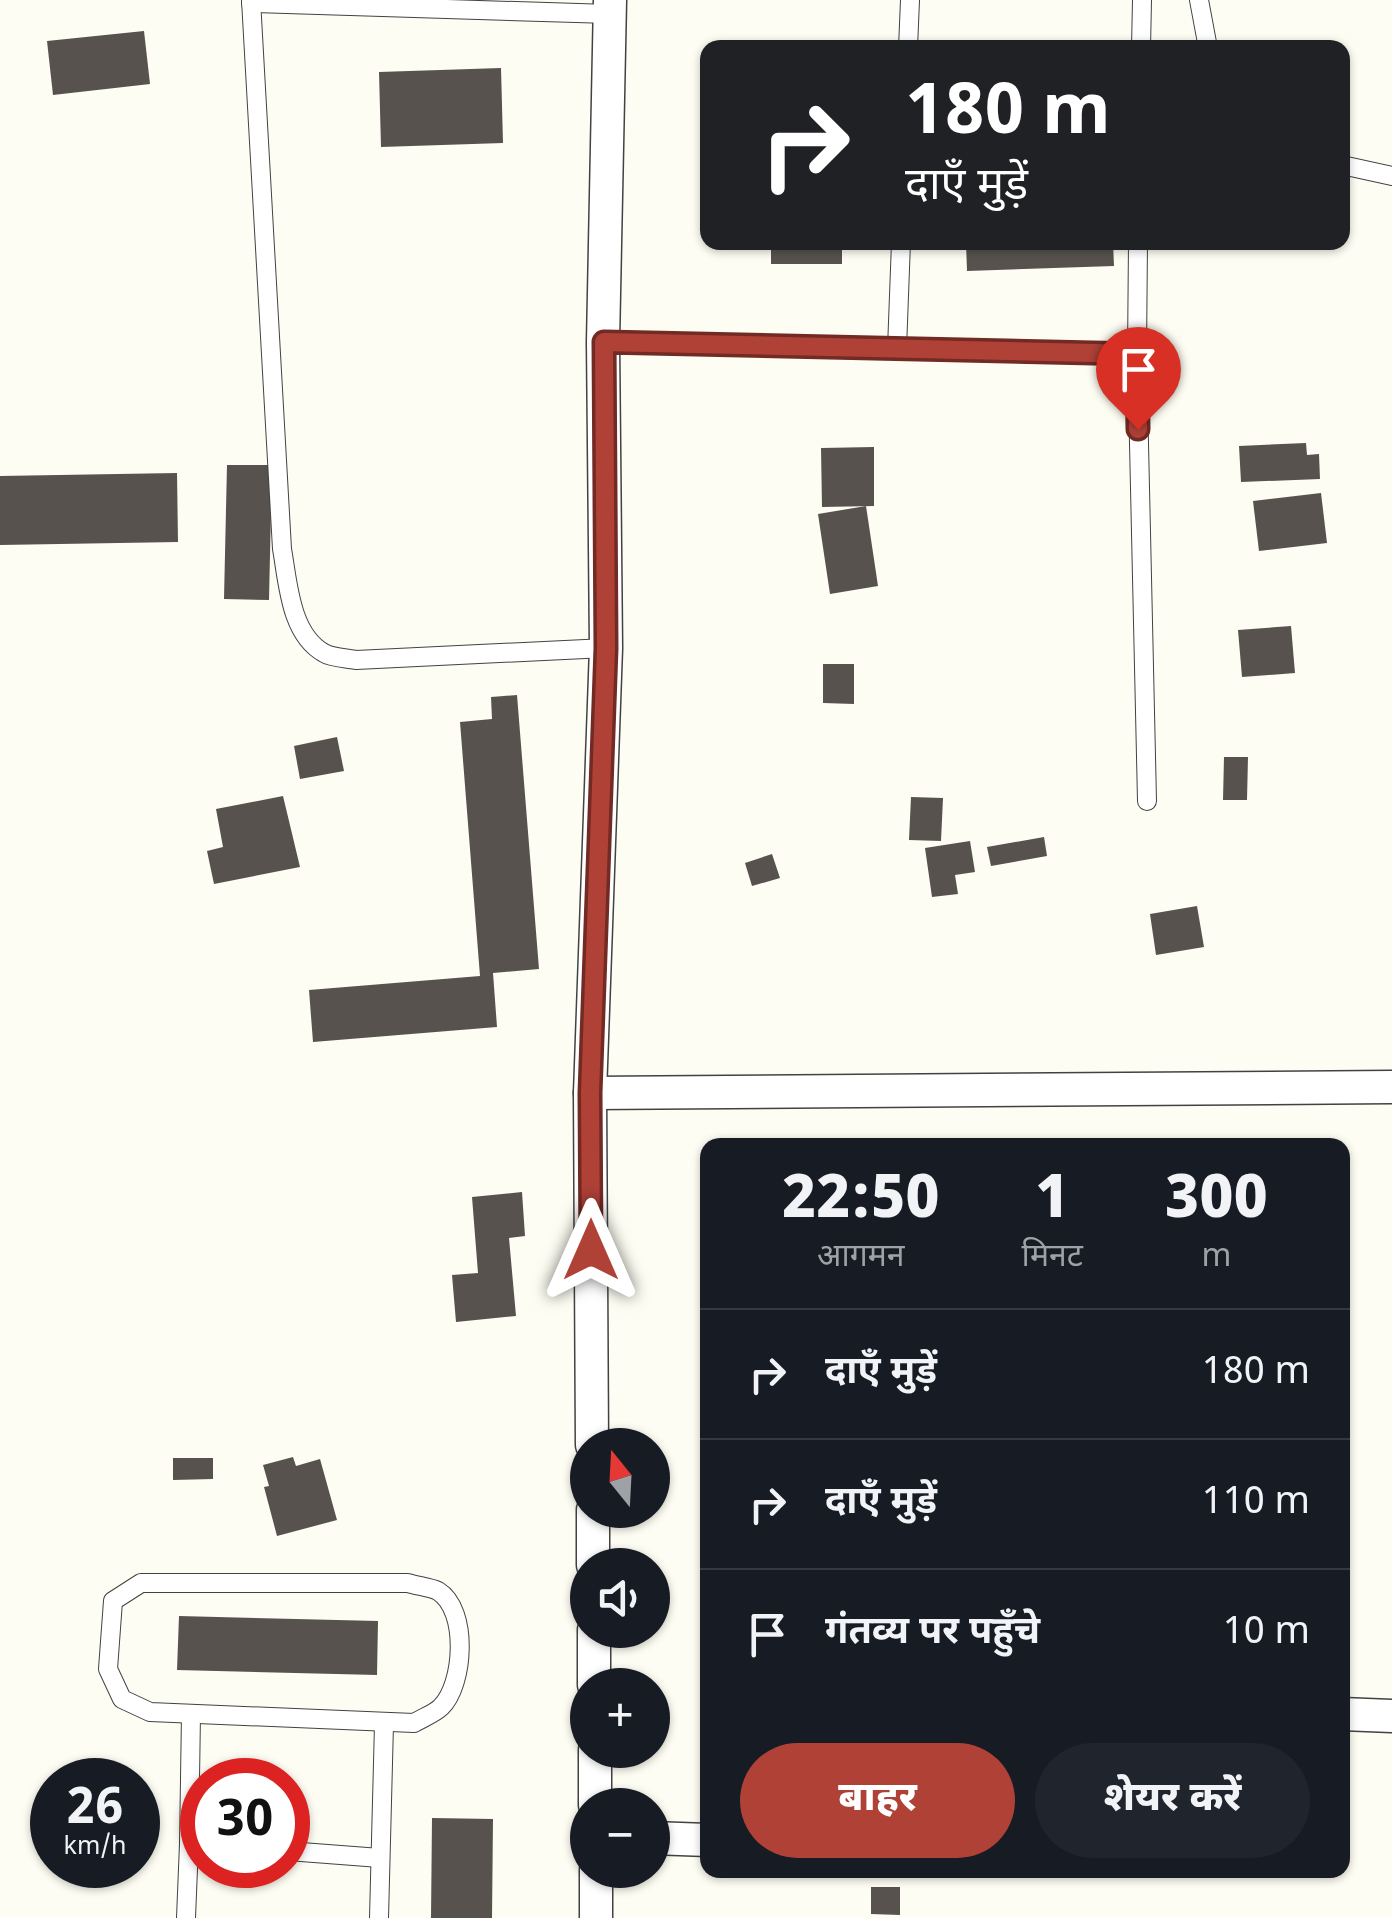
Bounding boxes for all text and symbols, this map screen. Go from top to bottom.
text: 180 m [905,70,1111,162]
icon: right [740,80,870,210]
text: दाएँ मुड़ें [905,159,1028,217]
pin [1096,327,1181,430]
icon: arrive [1111,342,1166,397]
text: 22:50 [782,1163,940,1241]
text: 1 [1035,1163,1069,1241]
text: 300 [1165,1163,1268,1241]
position arrow [539,1198,643,1302]
text: आगमन [817,1237,905,1279]
text: मिनट [1022,1237,1083,1279]
text: m [1201,1237,1231,1279]
icon: right [740,1347,795,1402]
text: दाएँ मुड़ें [825,1349,937,1399]
text: 180 m [1202,1349,1310,1399]
north arrow [570,1428,670,1528]
map controls [570,1428,670,1888]
icon: right [740,1477,795,1532]
text: दाएँ मुड़ें [825,1479,937,1529]
text: 110 m [1202,1479,1310,1529]
button: sound [570,1548,670,1648]
icon: arrive [740,1607,795,1662]
text: गंतव्य पर पहुँचे [825,1609,1040,1659]
text: 10 m [1223,1609,1310,1659]
button: + [570,1668,670,1768]
button: बाहर [740,1743,1015,1858]
button: शेयर करें [1035,1743,1310,1858]
speed limit sign: 30 [180,1758,310,1888]
text: 26 [67,1778,123,1843]
button: − [570,1788,670,1888]
text: km/h [64,1832,126,1864]

